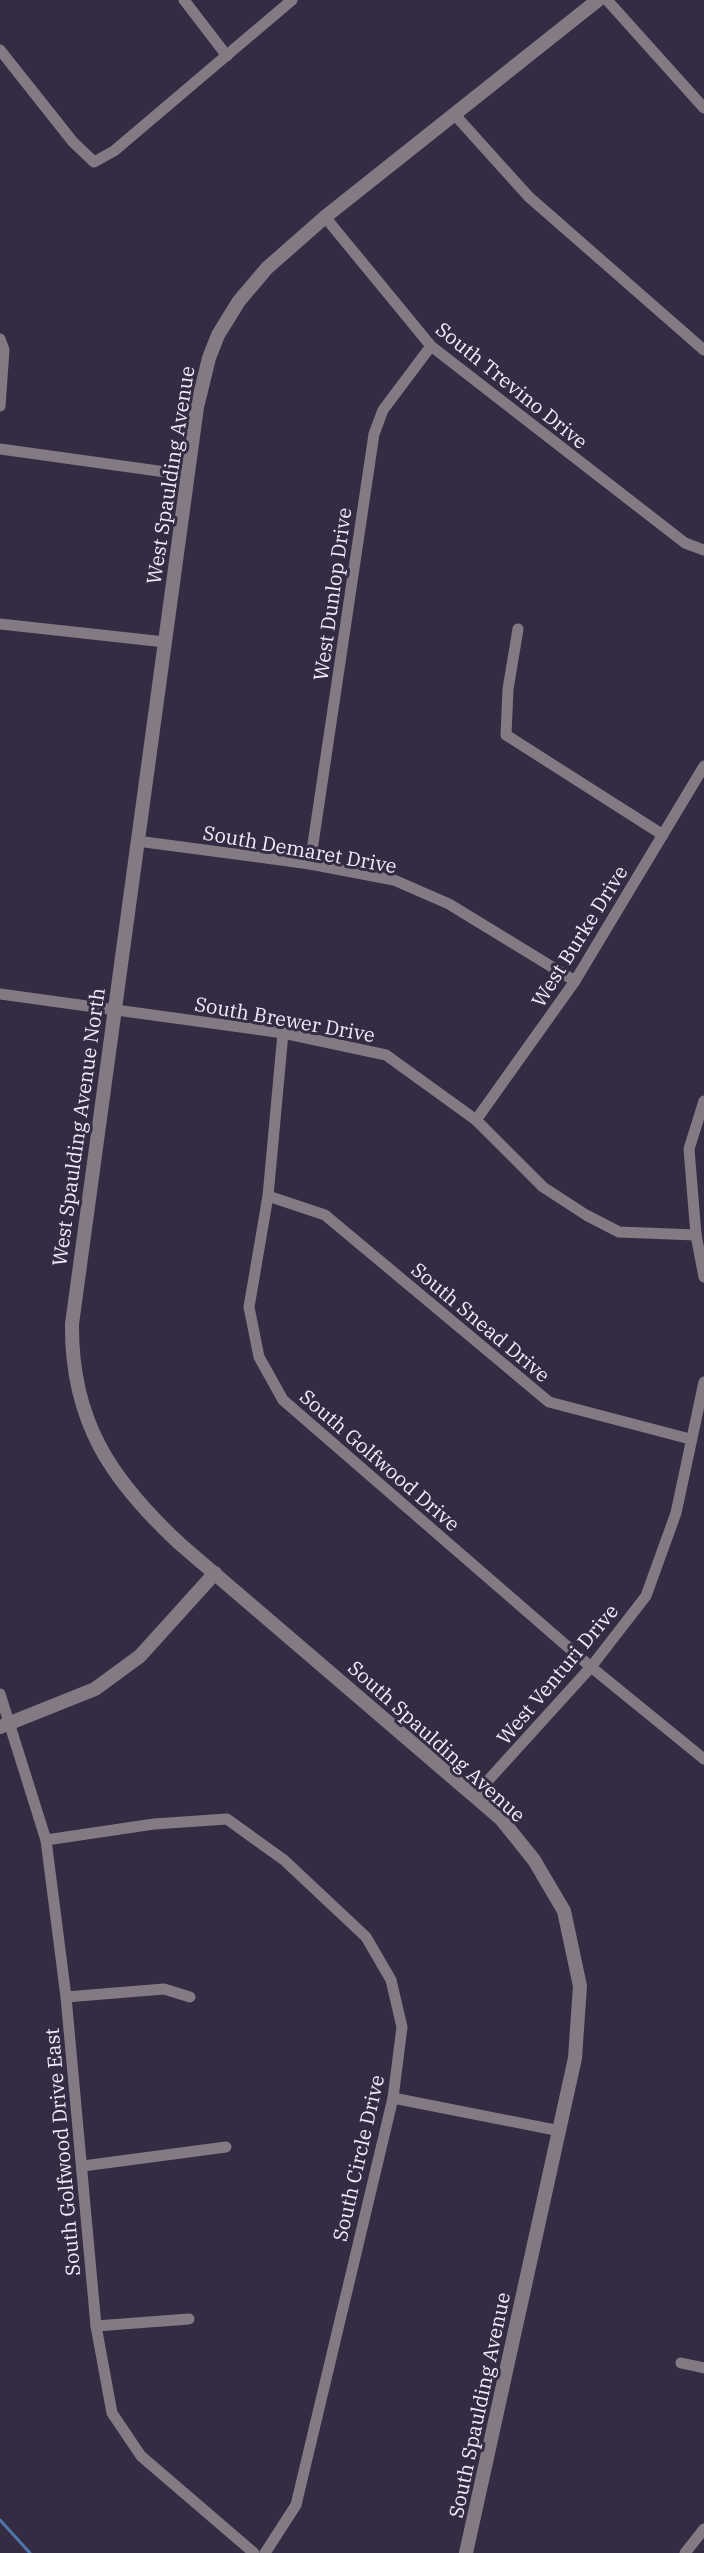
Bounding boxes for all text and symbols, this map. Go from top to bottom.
street label: South Trevino Drive [430,315,594,455]
street label: West Spaulding Avenue [139,364,201,586]
street label: West Dunlop Drive [306,506,358,682]
street label: South Demaret Drive [201,819,399,879]
street label: West Burke Drive [525,860,633,1012]
street label: West Spaulding Avenue North [45,986,111,1268]
street label: South Brewer Drive [193,990,377,1048]
street label: South Snead Drive [406,1256,556,1388]
street label: South Golfwood Drive [294,1383,466,1537]
street label: West Venturi Drive [490,1598,624,1750]
street label: South Spaulding Avenue [343,1654,531,1828]
street label: South Golfwood Drive East [38,2027,86,2277]
street label: South Circle Drive [326,2072,390,2244]
street label: South Spaulding Avenue [442,2290,516,2520]

